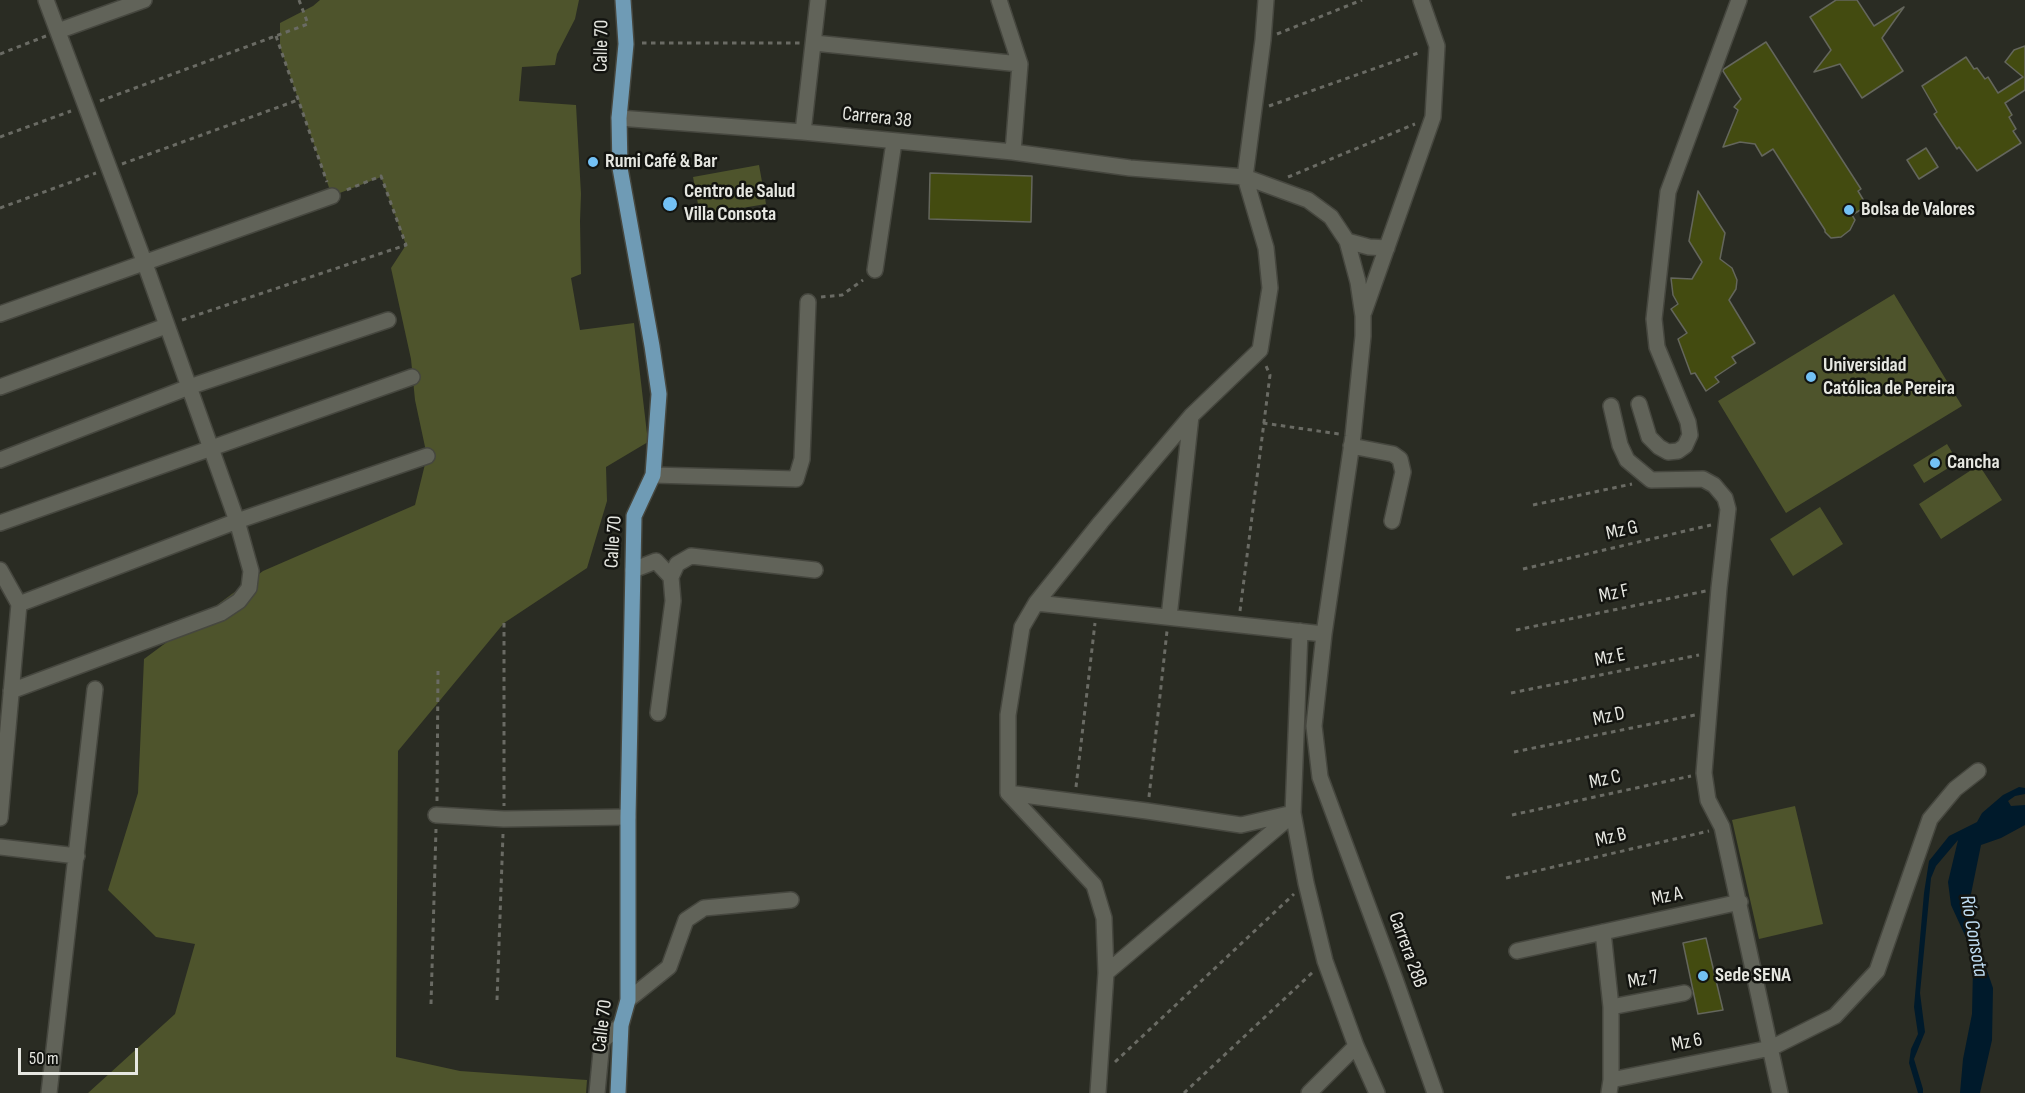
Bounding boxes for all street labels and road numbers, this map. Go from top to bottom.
street label: Calle 70 [590,20,614,72]
street label: Carrera 38 [841,102,913,134]
street label: Calle 70 [600,515,628,569]
street label: Mz G [1604,516,1640,546]
street label: Mz F [1597,579,1631,609]
street label: Mz E [1593,643,1627,673]
street label: Mz D [1591,702,1627,732]
street label: Mz C [1587,765,1623,795]
street label: Mz B [1593,823,1629,853]
street label: Mz A [1649,882,1685,912]
street label: Carrera 28B [1382,909,1432,991]
street label: Mz 7 [1626,965,1660,995]
street label: Calle 70 [588,998,618,1054]
street label: Mz 6 [1669,1028,1705,1058]

